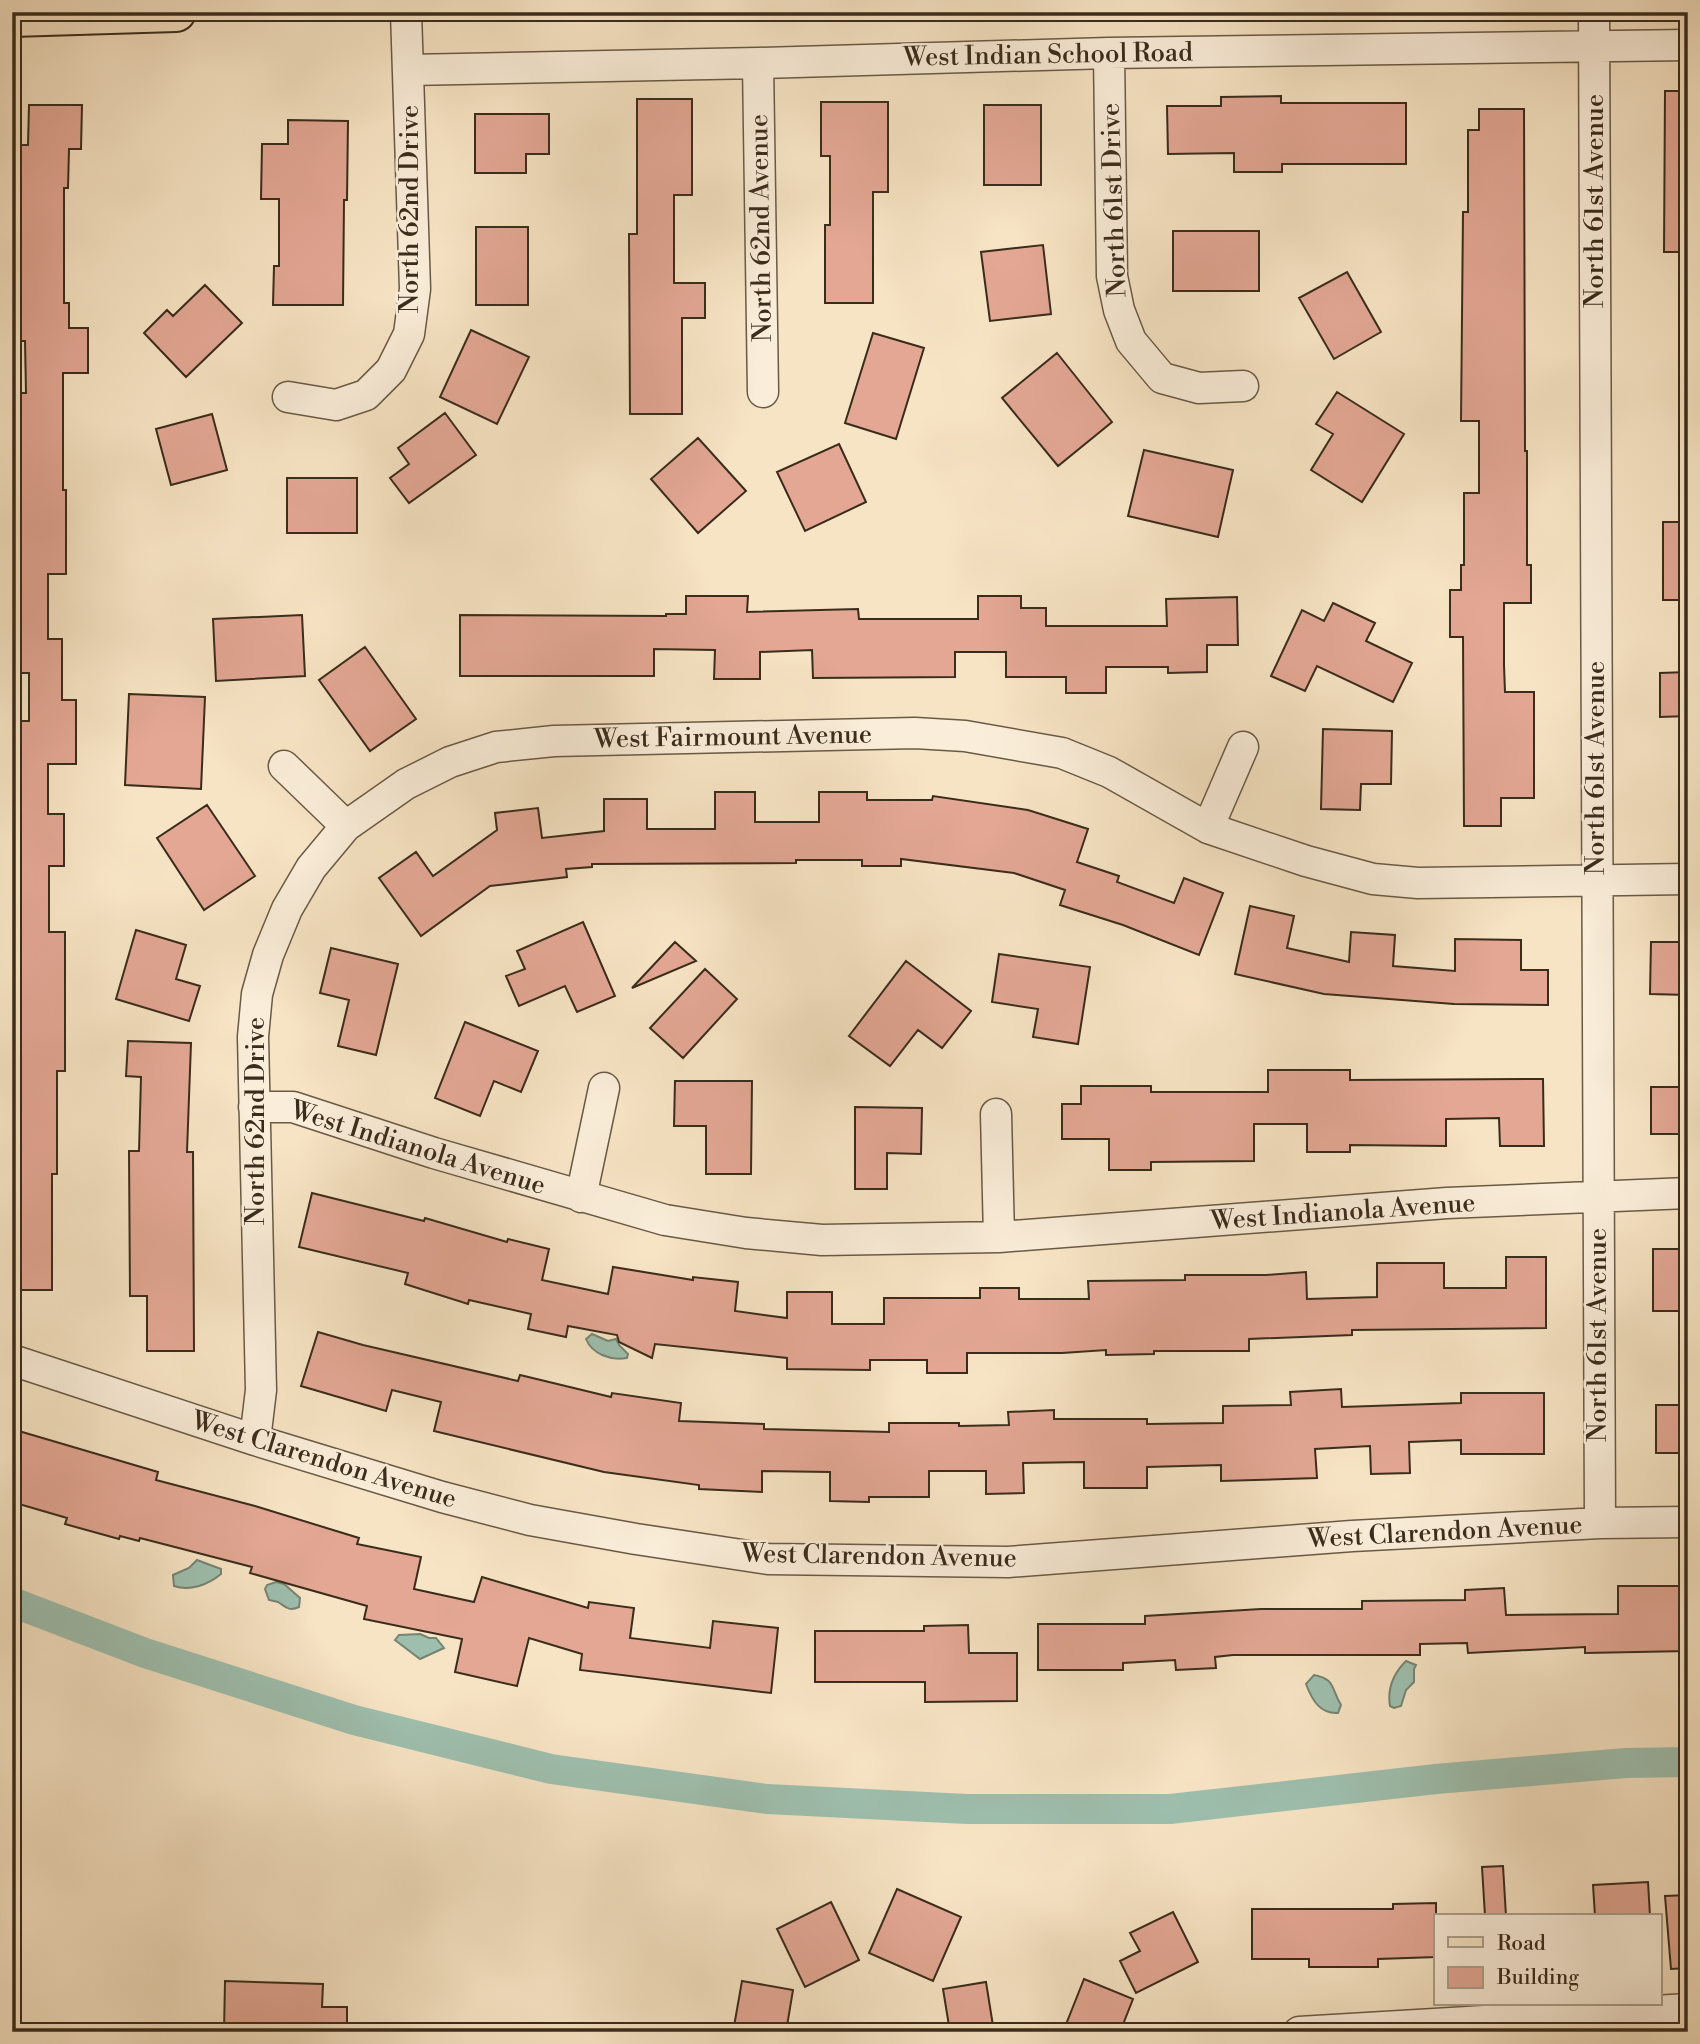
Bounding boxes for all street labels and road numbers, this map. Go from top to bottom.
street label: West Indian School Road [902,36,1193,74]
street label: North 61st Avenue [1579,94,1611,308]
street label: North 61st Drive [1095,102,1133,298]
street label: North 62nd Drive [394,105,426,313]
street label: North 62nd Avenue [743,114,779,342]
street label: North 61st Avenue [1580,661,1612,875]
street label: West Fairmount Avenue [593,719,872,755]
street label: North 62nd Drive [240,1017,272,1225]
street label: West Indianola Avenue [286,1094,549,1202]
street label: West Indianola Avenue [1209,1187,1476,1237]
street label: North 61st Avenue [1582,1228,1614,1442]
street label: West Clarendon Avenue [187,1404,460,1516]
street label: West Clarendon Avenue [1306,1509,1583,1555]
street label: West Clarendon Avenue [740,1538,1017,1574]

